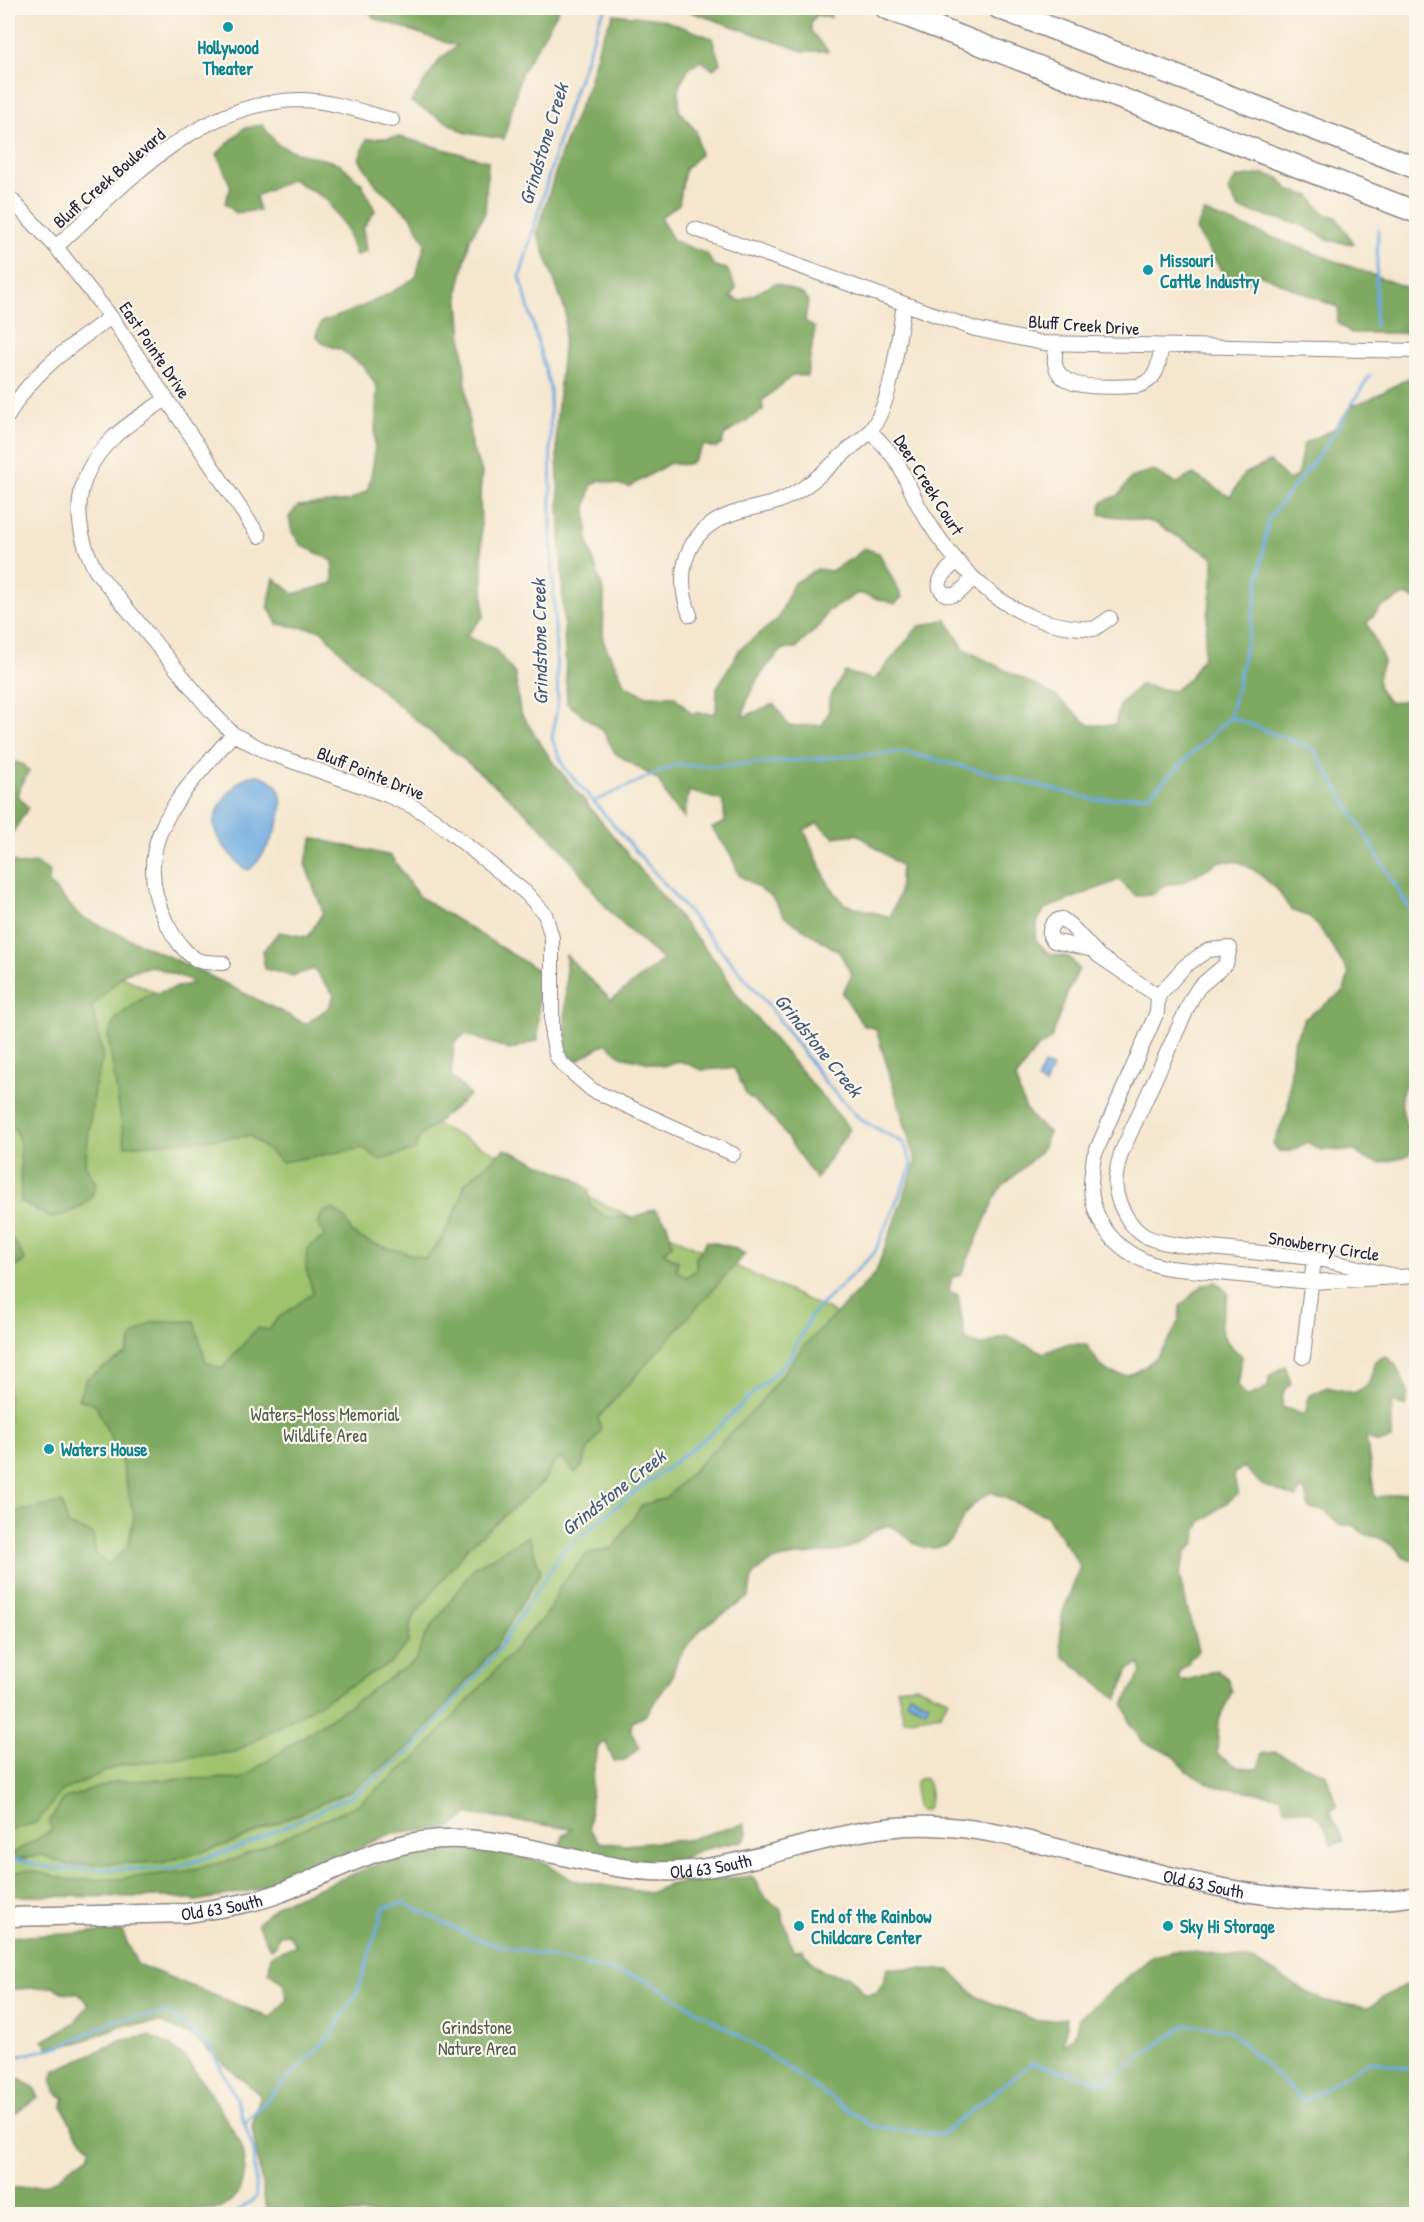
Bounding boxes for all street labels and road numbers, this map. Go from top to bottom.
street label: Bluff Creek Boulevard [48,122,170,234]
street label: East Pointe Drive [113,297,197,403]
street label: Bluff Creek Drive [1028,309,1140,341]
street label: Deer Creek Court [888,430,970,541]
street label: Bluff Pointe Drive [313,740,429,806]
street label: Snowberry Circle [1267,1225,1381,1267]
street label: Old 63 South [669,1847,754,1884]
street label: Old 63 South [1161,1862,1246,1904]
street label: Old 63 South [181,1887,265,1926]

